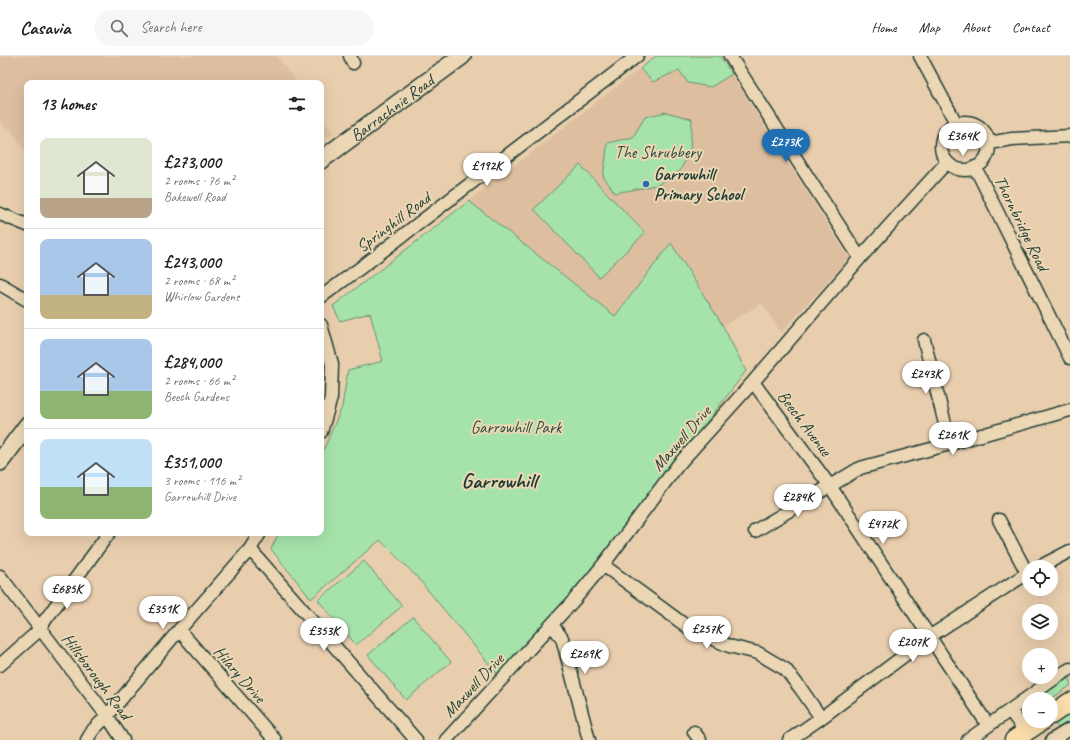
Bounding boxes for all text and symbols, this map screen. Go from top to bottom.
search box [94,10,374,46]
text: Casavia [20,16,70,40]
icon: search [108,17,130,39]
text: Search here [140,18,202,37]
text: Home [871,19,897,36]
text: Map [919,19,940,36]
text: About [962,19,990,36]
text: Contact [1012,19,1050,36]
street label: Barrachnie Road [346,69,440,146]
icon: filters [286,93,308,115]
text: 13 homes [40,94,96,115]
pin: £364K [935,123,991,157]
text: £364K [948,128,978,144]
pin: £273K [758,129,814,163]
text: £273K [771,134,801,150]
park label: The Shrubbery [615,142,702,163]
text: £273,000 [164,152,221,173]
pin: £192K [459,153,515,187]
icon: home [72,154,120,202]
text: £192K [472,158,502,174]
place label: Garrowhill Primary School [654,164,747,205]
street label: Thornbridge Road [989,172,1055,277]
text: 2 rooms · 76 m² [164,173,234,189]
marker: Garrowhill Primary School [641,179,651,189]
street label: Springhill Road [352,186,437,257]
text: Bakewell Road [164,189,226,205]
text: £243,000 [164,252,221,273]
icon: home [72,255,120,303]
text: 2 rooms · 68 m² [164,273,234,289]
text: Whirlow Gardens [164,289,240,305]
text: £284,000 [164,352,221,373]
icon: home [72,355,120,403]
pin: £243K [898,361,954,395]
text: £243K [911,366,941,382]
text: 2 rooms · 66 m² [164,373,234,389]
street label: Beech Avenue [773,386,837,461]
text: Beech Gardens [164,389,229,405]
street label: Maxwell Drive [647,400,716,475]
park label: Garrowhill Park [471,417,563,438]
pin: £261K [925,422,981,456]
text: £261K [938,427,968,443]
text: £351,000 [164,452,221,473]
icon: home [72,455,120,503]
district label: Garrowhill [462,468,541,494]
text: 3 rooms · 116 m² [164,473,240,489]
pin: £284K [770,484,826,518]
text: Garrowhill Drive [164,489,236,505]
text: £284K [783,489,813,505]
pin: £472K [855,511,911,545]
text: £472K [868,516,898,532]
map controls [1022,560,1058,728]
button: locate [1022,560,1058,596]
pin: £685K [39,576,95,610]
text: £685K [52,581,82,597]
pin: £351K [135,596,191,630]
text: £351K [148,601,178,617]
button: layers [1022,604,1058,640]
pin: £257K [679,616,735,650]
pin: £353K [296,618,352,652]
text: £257K [692,621,722,637]
text: £353K [309,623,339,639]
street label: Hillsborough Road [57,629,138,726]
pin: £207K [885,629,941,663]
text: £207K [898,634,928,650]
street label: Hilary Drive [209,641,271,708]
pin: £269K [557,641,613,675]
text: £269K [570,646,600,662]
street label: Maxwell Drive [438,648,509,722]
button: + [1022,648,1058,684]
button: − [1022,692,1058,728]

